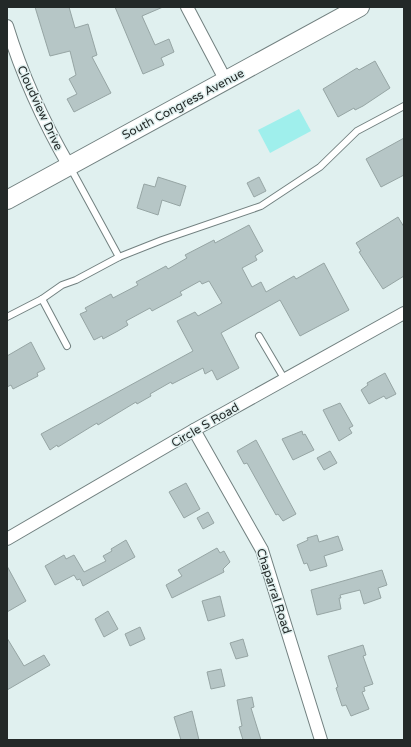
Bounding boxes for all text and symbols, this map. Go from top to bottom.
street label: Cloudview Drive [14,63,66,153]
street label: South Congress Avenue [120,66,247,142]
street label: Circle S Road [169,400,241,450]
street label: Chaparral Road [254,547,294,635]

